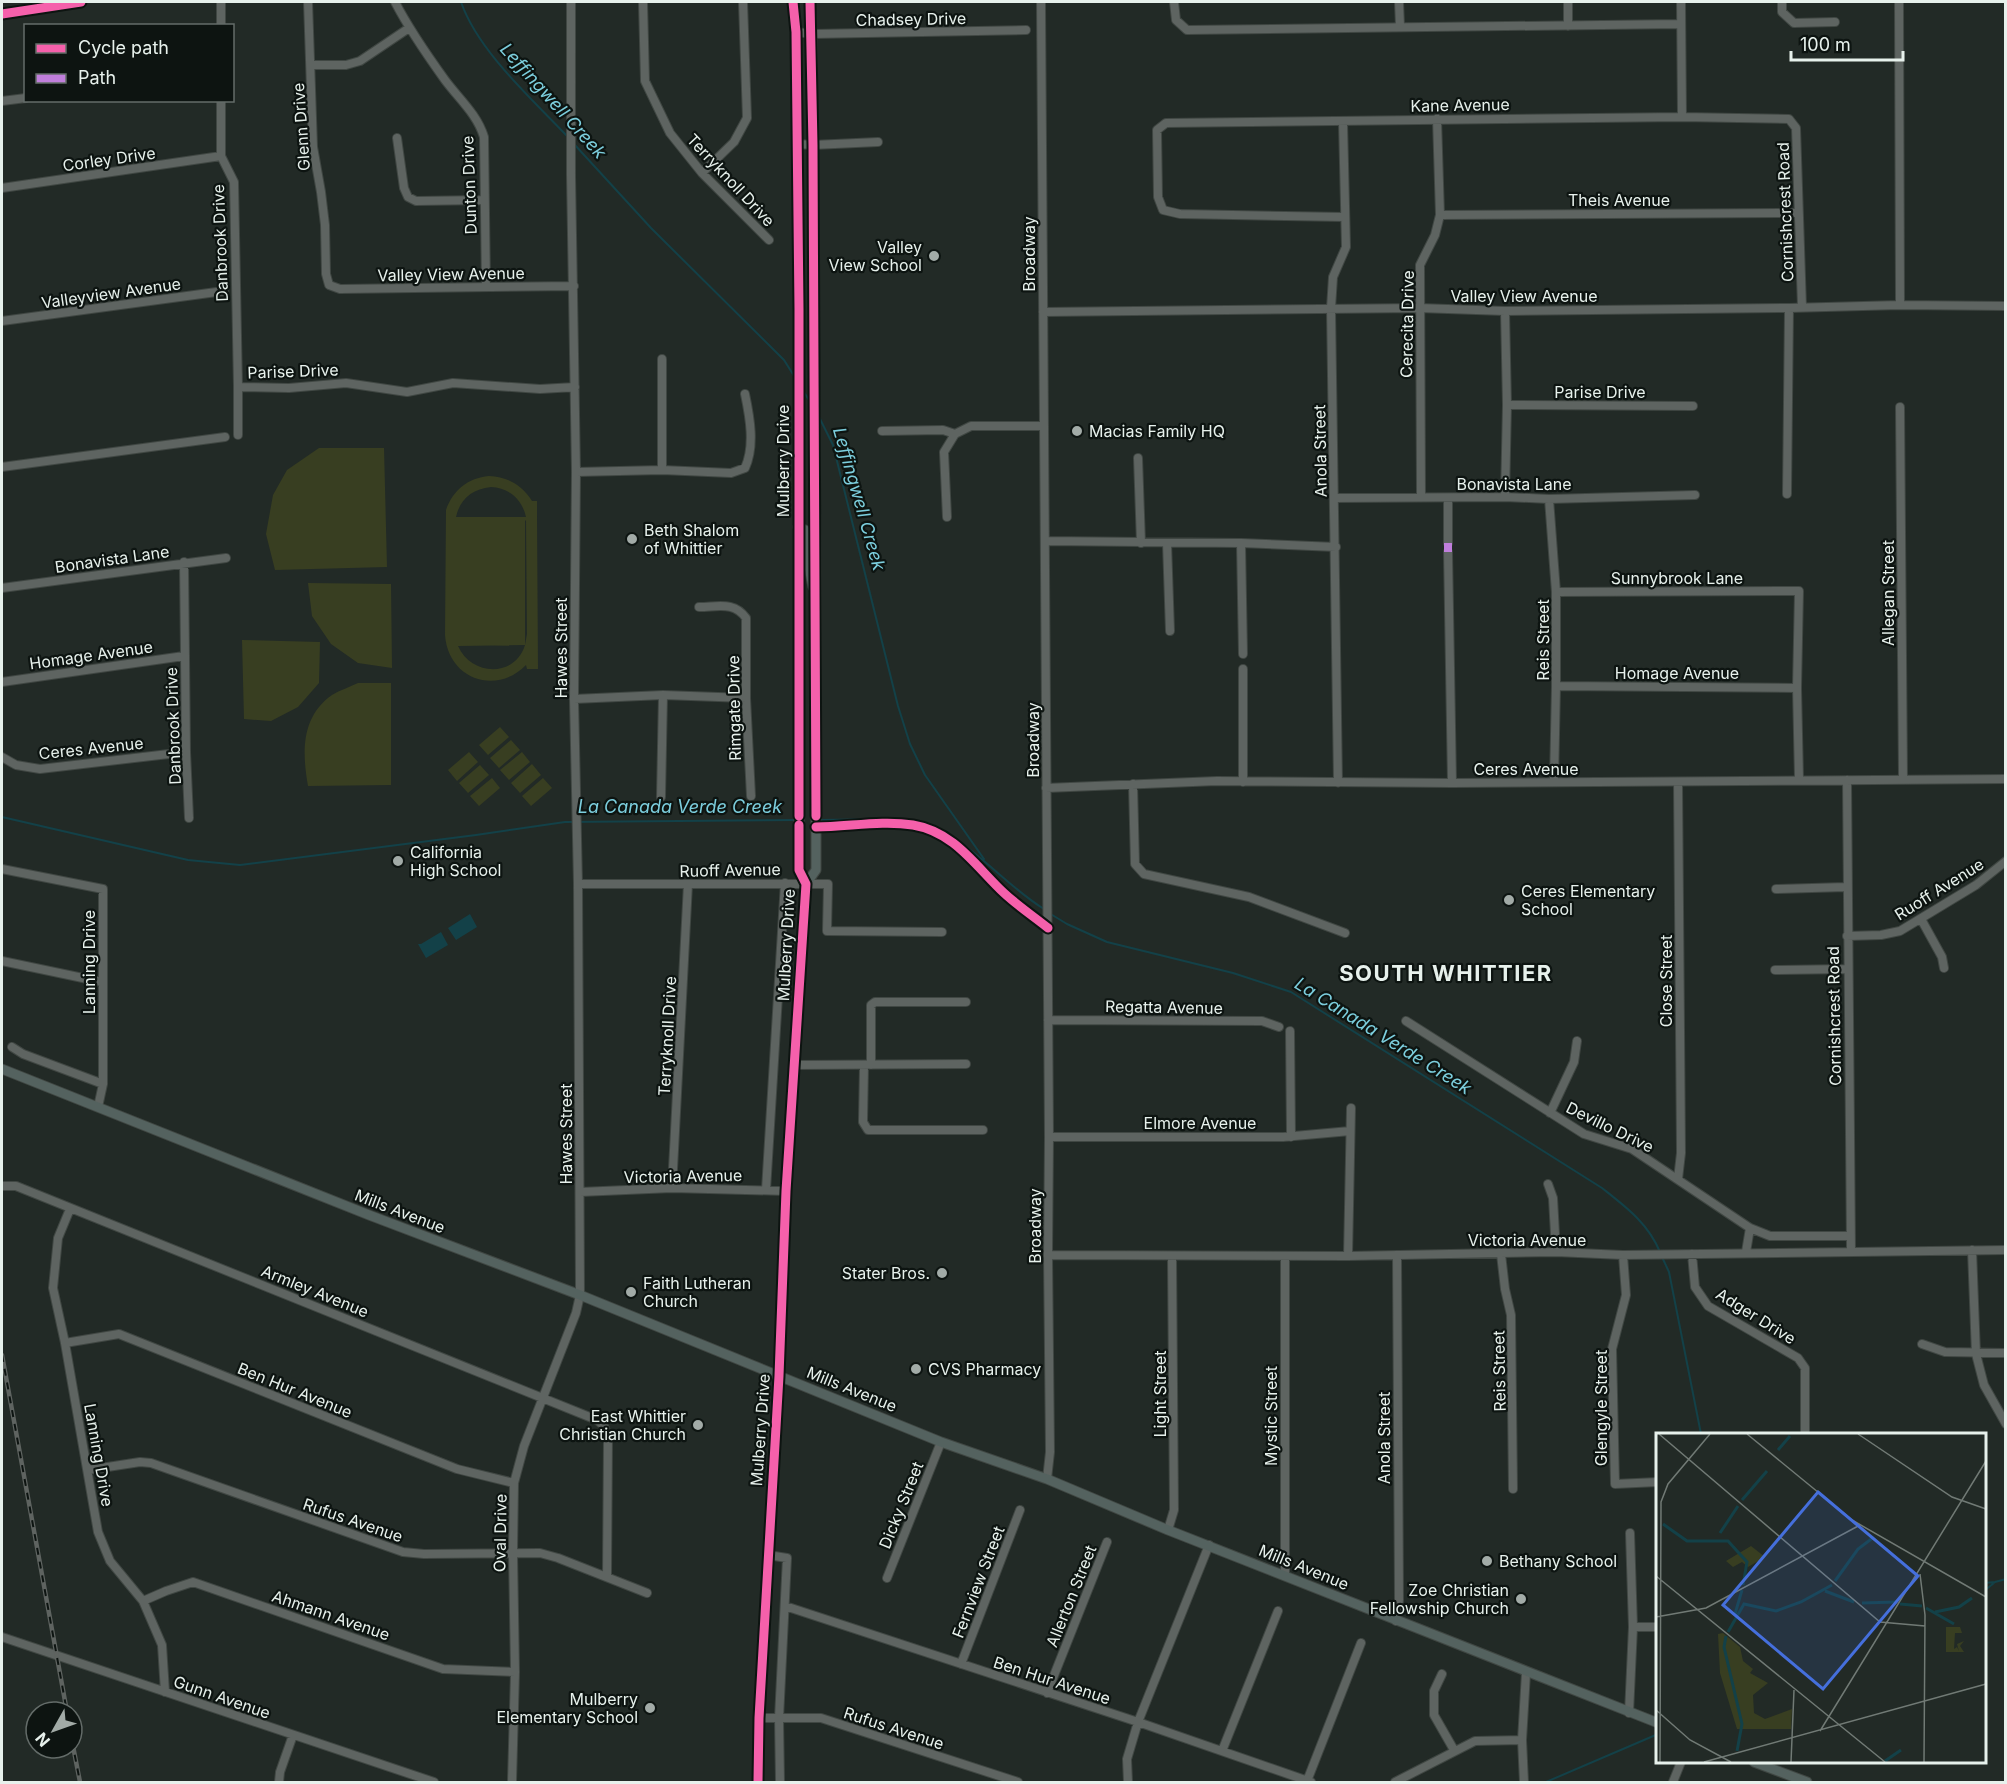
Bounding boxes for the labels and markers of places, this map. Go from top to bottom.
place label: Valley View School [829,237,922,275]
marker: Valley View School [927,249,941,263]
place label: Macias Family HQ [1089,421,1225,441]
marker: Macias Family HQ [1070,424,1084,438]
place label: Beth Shalom of Whittier [644,520,739,558]
marker: Beth Shalom of Whittier [625,532,639,546]
place label: California High School [410,842,501,880]
marker: California High School [391,854,405,868]
place label: Ceres Elementary School [1521,881,1655,919]
marker: Ceres Elementary School [1502,893,1516,907]
place label: Stater Bros. [842,1263,930,1283]
marker: Stater Bros. [935,1266,949,1280]
place label: Faith Lutheran Church [643,1273,751,1311]
marker: Faith Lutheran Church [624,1285,638,1299]
place label: CVS Pharmacy [928,1359,1041,1379]
marker: CVS Pharmacy [909,1362,923,1376]
place label: East Whittier Christian Church [559,1406,686,1444]
marker: East Whittier Christian Church [691,1418,705,1432]
place label: Bethany School [1499,1551,1617,1571]
marker: Bethany School [1480,1554,1494,1568]
place label: Zoe Christian Fellowship Church [1370,1580,1509,1618]
marker: Zoe Christian Fellowship Church [1514,1592,1528,1606]
place label: Mulberry Elementary School [496,1689,638,1727]
marker: Mulberry Elementary School [643,1701,657,1715]

